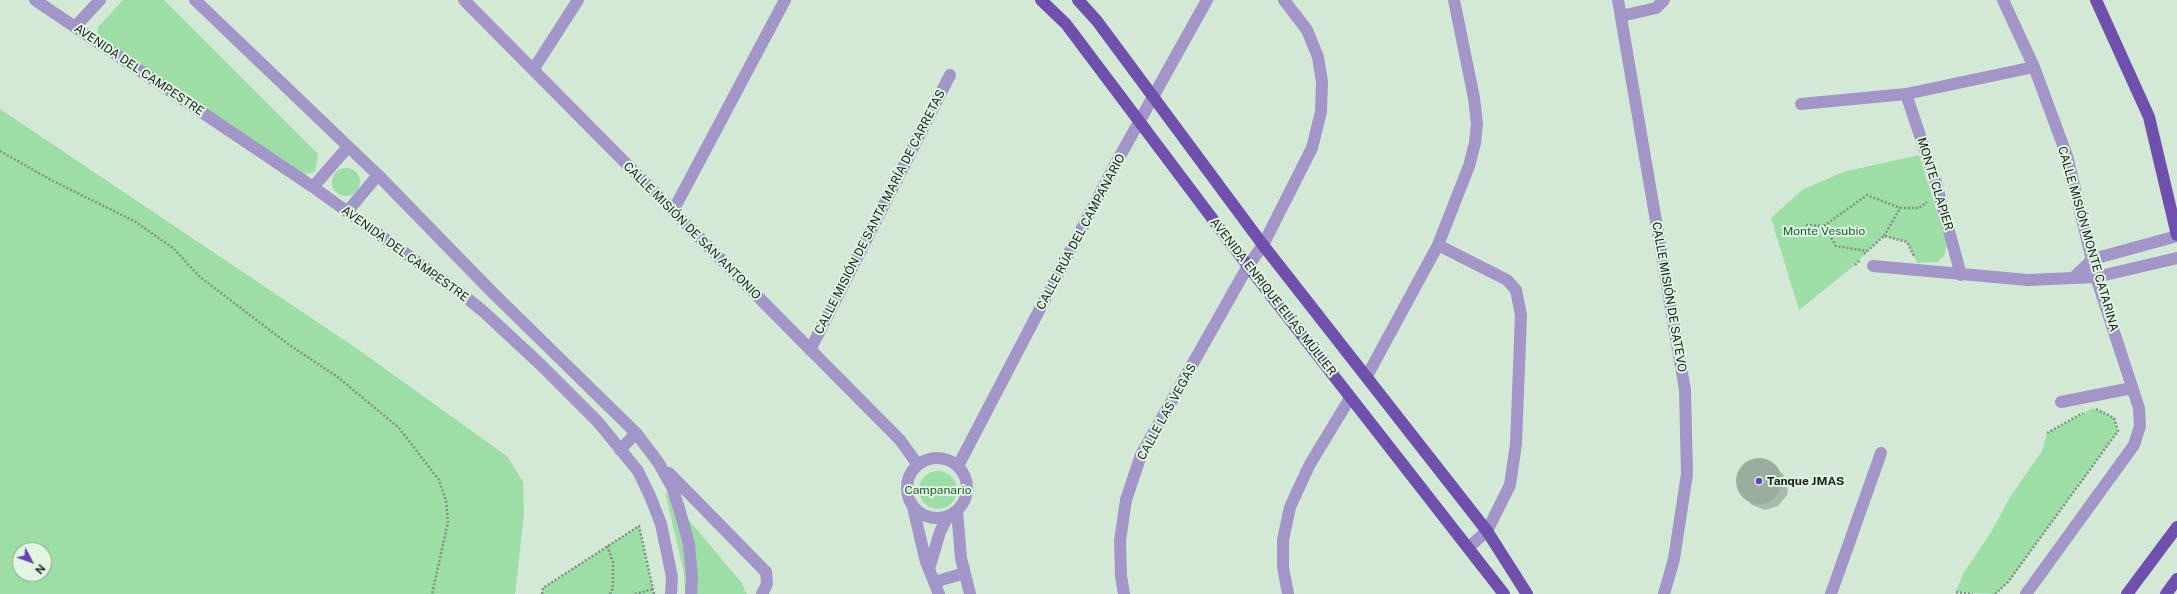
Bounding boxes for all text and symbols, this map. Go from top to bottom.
street label: AVENIDA DEL CAMPESTRE [71,21,207,119]
street label: CALLE MISIÓN DE SANTA MARÍA DE CARRETAS [812,87,948,337]
street label: MONTE CLAPIER [1914,136,1956,232]
street label: CALLE MISIÓN MONTE CATARINA [2055,145,2121,333]
street label: CALLE RÚA DEL CAMPANARIO [1034,152,1128,312]
street label: CALLE MISIÓN DE SAN ANTONIO [620,159,764,303]
street label: AVENIDA DEL CAMPESTRE [339,203,471,305]
street label: AVENIDA ENRIQUE ELÍAS MÜLLER [1207,215,1339,379]
street label: CALLE MISIÓN DE SATEVO [1649,221,1689,373]
park label: Monte Vesubio [1783,224,1865,238]
street label: CALLE LAS VEGAS [1135,361,1199,463]
place label: Tanque JMAS [1767,474,1844,488]
marker: Tanque JMAS [1754,476,1764,486]
park label: Campanario [905,483,971,497]
north arrow [12,542,52,582]
text: N [33,562,48,576]

